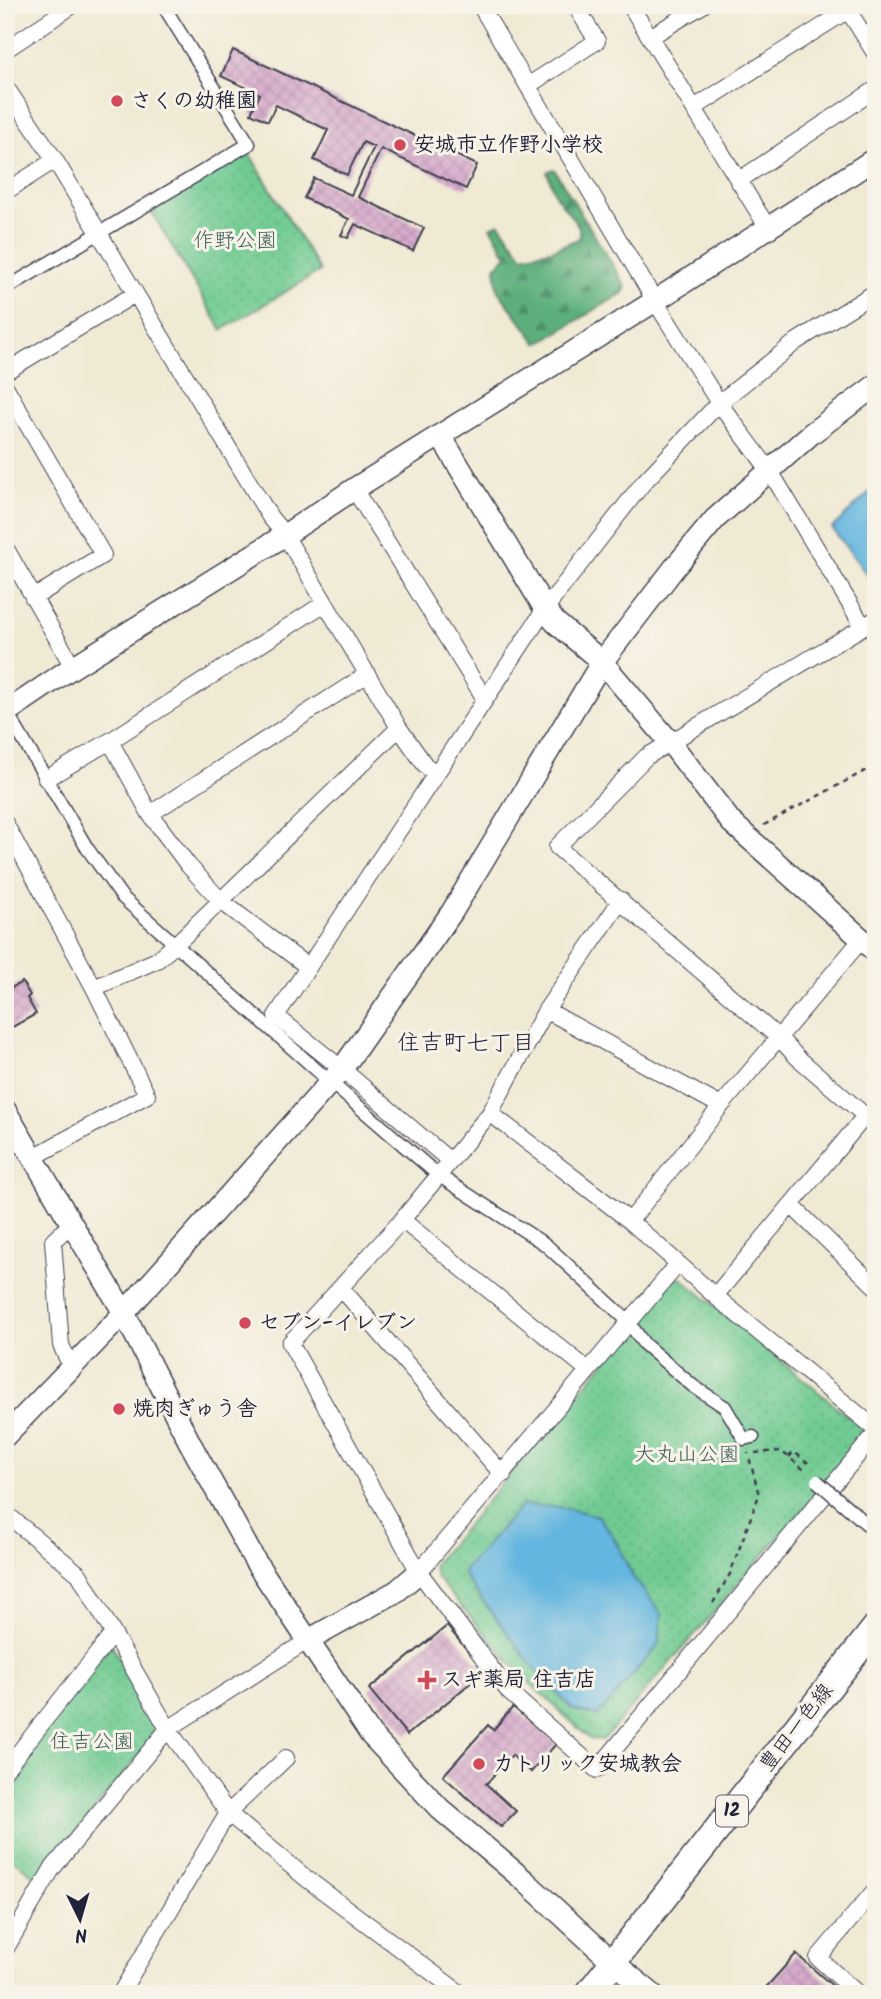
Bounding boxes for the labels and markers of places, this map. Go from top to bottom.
place label: さくの幼稚園 [131,85,257,118]
marker: さくの幼稚園 [109,93,125,109]
place label: 安城市立作野小学校 [414,129,603,162]
marker: 安城市立作野小学校 [392,137,408,153]
place label: セブン-イレブン [259,1307,417,1340]
marker: セブン-イレブン [237,1315,253,1331]
place label: 焼肉ぎゅう舎 [133,1393,257,1426]
marker: 焼肉ぎゅう舎 [111,1401,127,1417]
place label: スギ薬局 住吉店 [441,1664,596,1697]
marker: スギ薬局 住吉店 [419,1672,435,1688]
place label: カトリック安城教会 [493,1748,682,1781]
marker: カトリック安城教会 [471,1756,487,1772]

